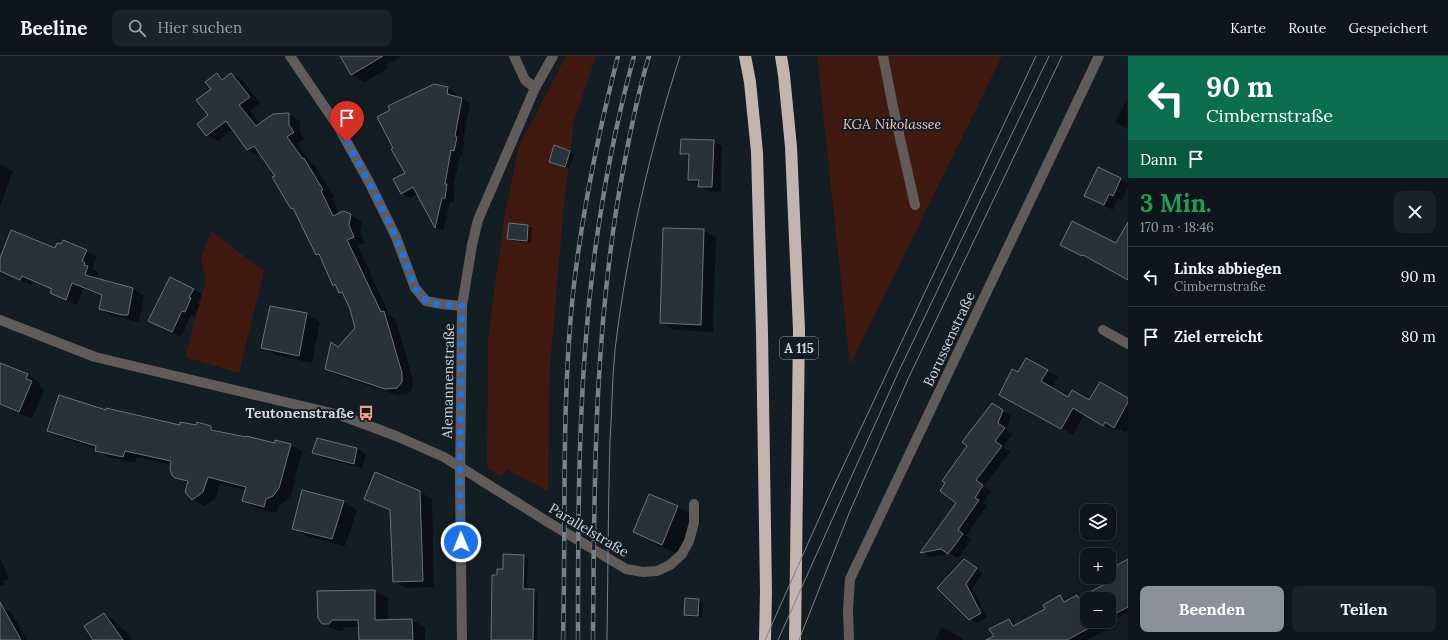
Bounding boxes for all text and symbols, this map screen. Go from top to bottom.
search box [112,10,392,46]
text: Beeline [20,16,88,40]
icon: search [126,17,148,39]
text: Hier suchen [158,18,242,37]
text: Karte [1230,19,1266,37]
text: Route [1288,19,1326,37]
text: Gespeichert [1348,19,1428,37]
text: 90 m [1206,69,1273,105]
icon: left [1140,72,1192,124]
pin [330,101,364,142]
text: Cimbernstraße [1206,104,1333,127]
icon: arrive [336,107,358,129]
park label: KGA Nikolassee [843,115,942,133]
icon: arrive [1185,148,1207,170]
text: Dann [1140,150,1177,169]
text: 3 Min. [1140,188,1212,219]
button: close [1394,191,1436,233]
text: 170 m · 18:46 [1140,219,1214,236]
text: Links abbiegen [1174,259,1282,278]
icon: left [1140,266,1162,288]
text: 90 m [1401,267,1436,286]
text: Cimbernstraße [1174,278,1266,295]
street label: Borussenstraße [919,288,979,389]
street label: Alemannenstraße [438,323,458,440]
icon: arrive [1140,326,1162,348]
text: Ziel erreicht [1174,327,1263,346]
text: 80 m [1401,327,1436,346]
road number: A 115 [780,337,818,359]
place label: Teutonenstraße [246,404,354,422]
bus stop icon: Teutonenstraße [357,404,375,422]
street label: Parallelstraße [546,499,633,561]
map controls [1080,504,1116,628]
button: layers [1080,504,1116,540]
position arrow [440,521,482,563]
button: + [1080,548,1116,584]
button: Beenden [1140,586,1284,632]
button: Teilen [1292,586,1436,632]
button: − [1080,592,1116,628]

